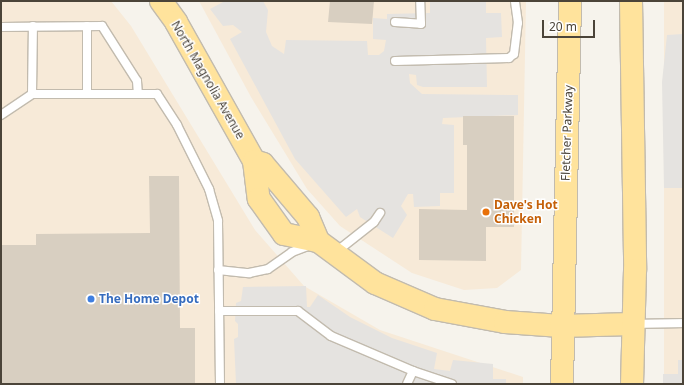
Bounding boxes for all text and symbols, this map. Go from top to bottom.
scale bar [544,12,597,38]
street label: North Magnolia Avenue [168,18,248,142]
text: 20 m [549,18,577,35]
street label: Fletcher Parkway [558,85,576,181]
place label: Dave's Hot Chicken [494,198,558,226]
marker: Dave's Hot Chicken [481,207,491,217]
place label: The Home Depot [99,292,199,306]
marker: The Home Depot [86,294,96,304]

